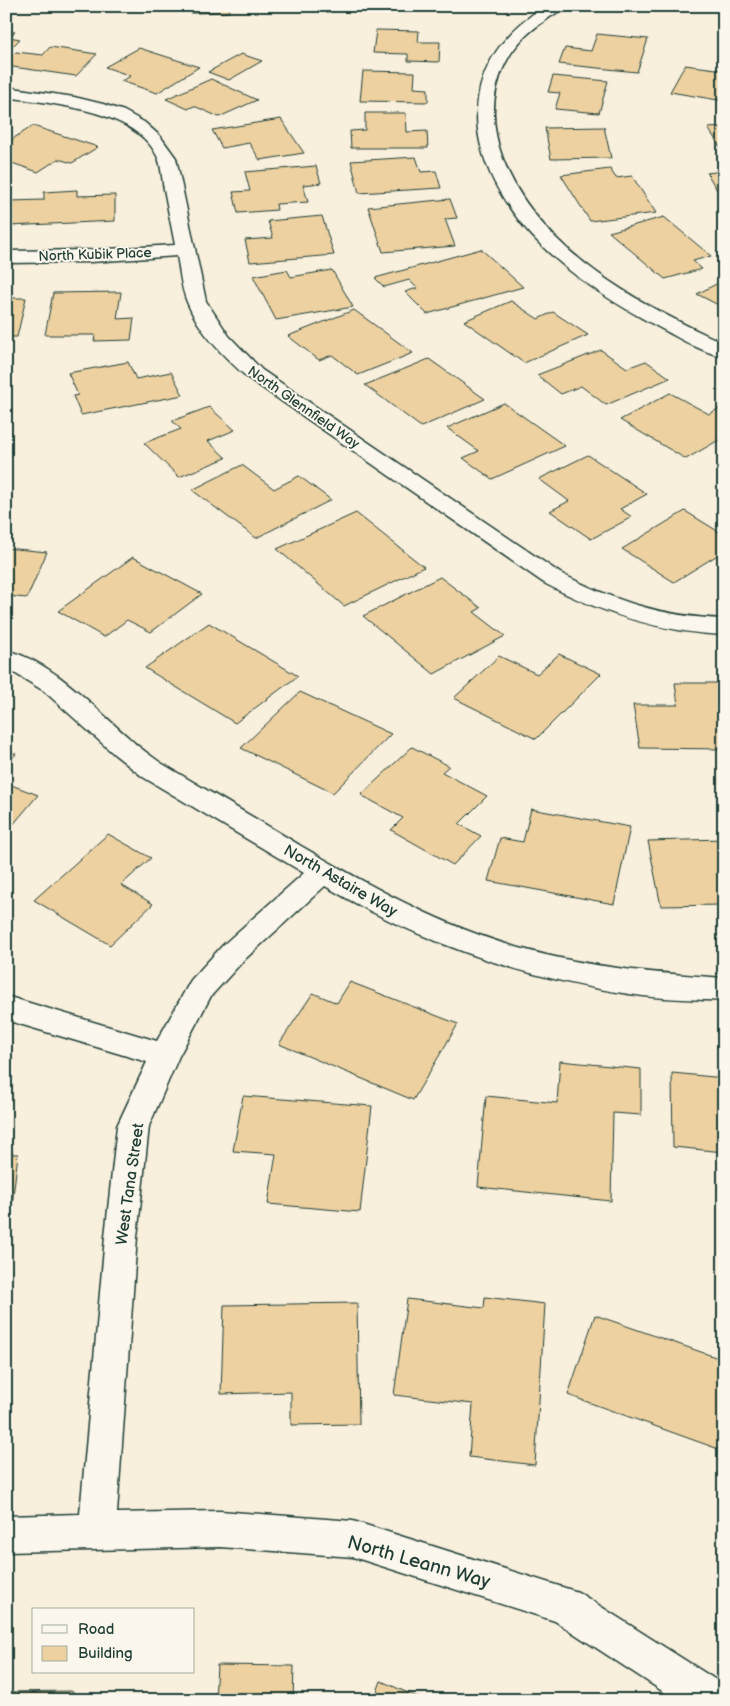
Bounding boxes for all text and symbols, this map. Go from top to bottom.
street label: North Kubik Place [38,244,152,265]
street label: North Glennfield Way [244,362,363,453]
street label: North Astaire Way [280,841,401,922]
street label: West Tana Street [113,1122,148,1246]
street label: North Leann Way [345,1531,493,1594]
legend [32,1608,195,1674]
text: Road [78,1620,114,1639]
text: Building [78,1644,133,1663]

